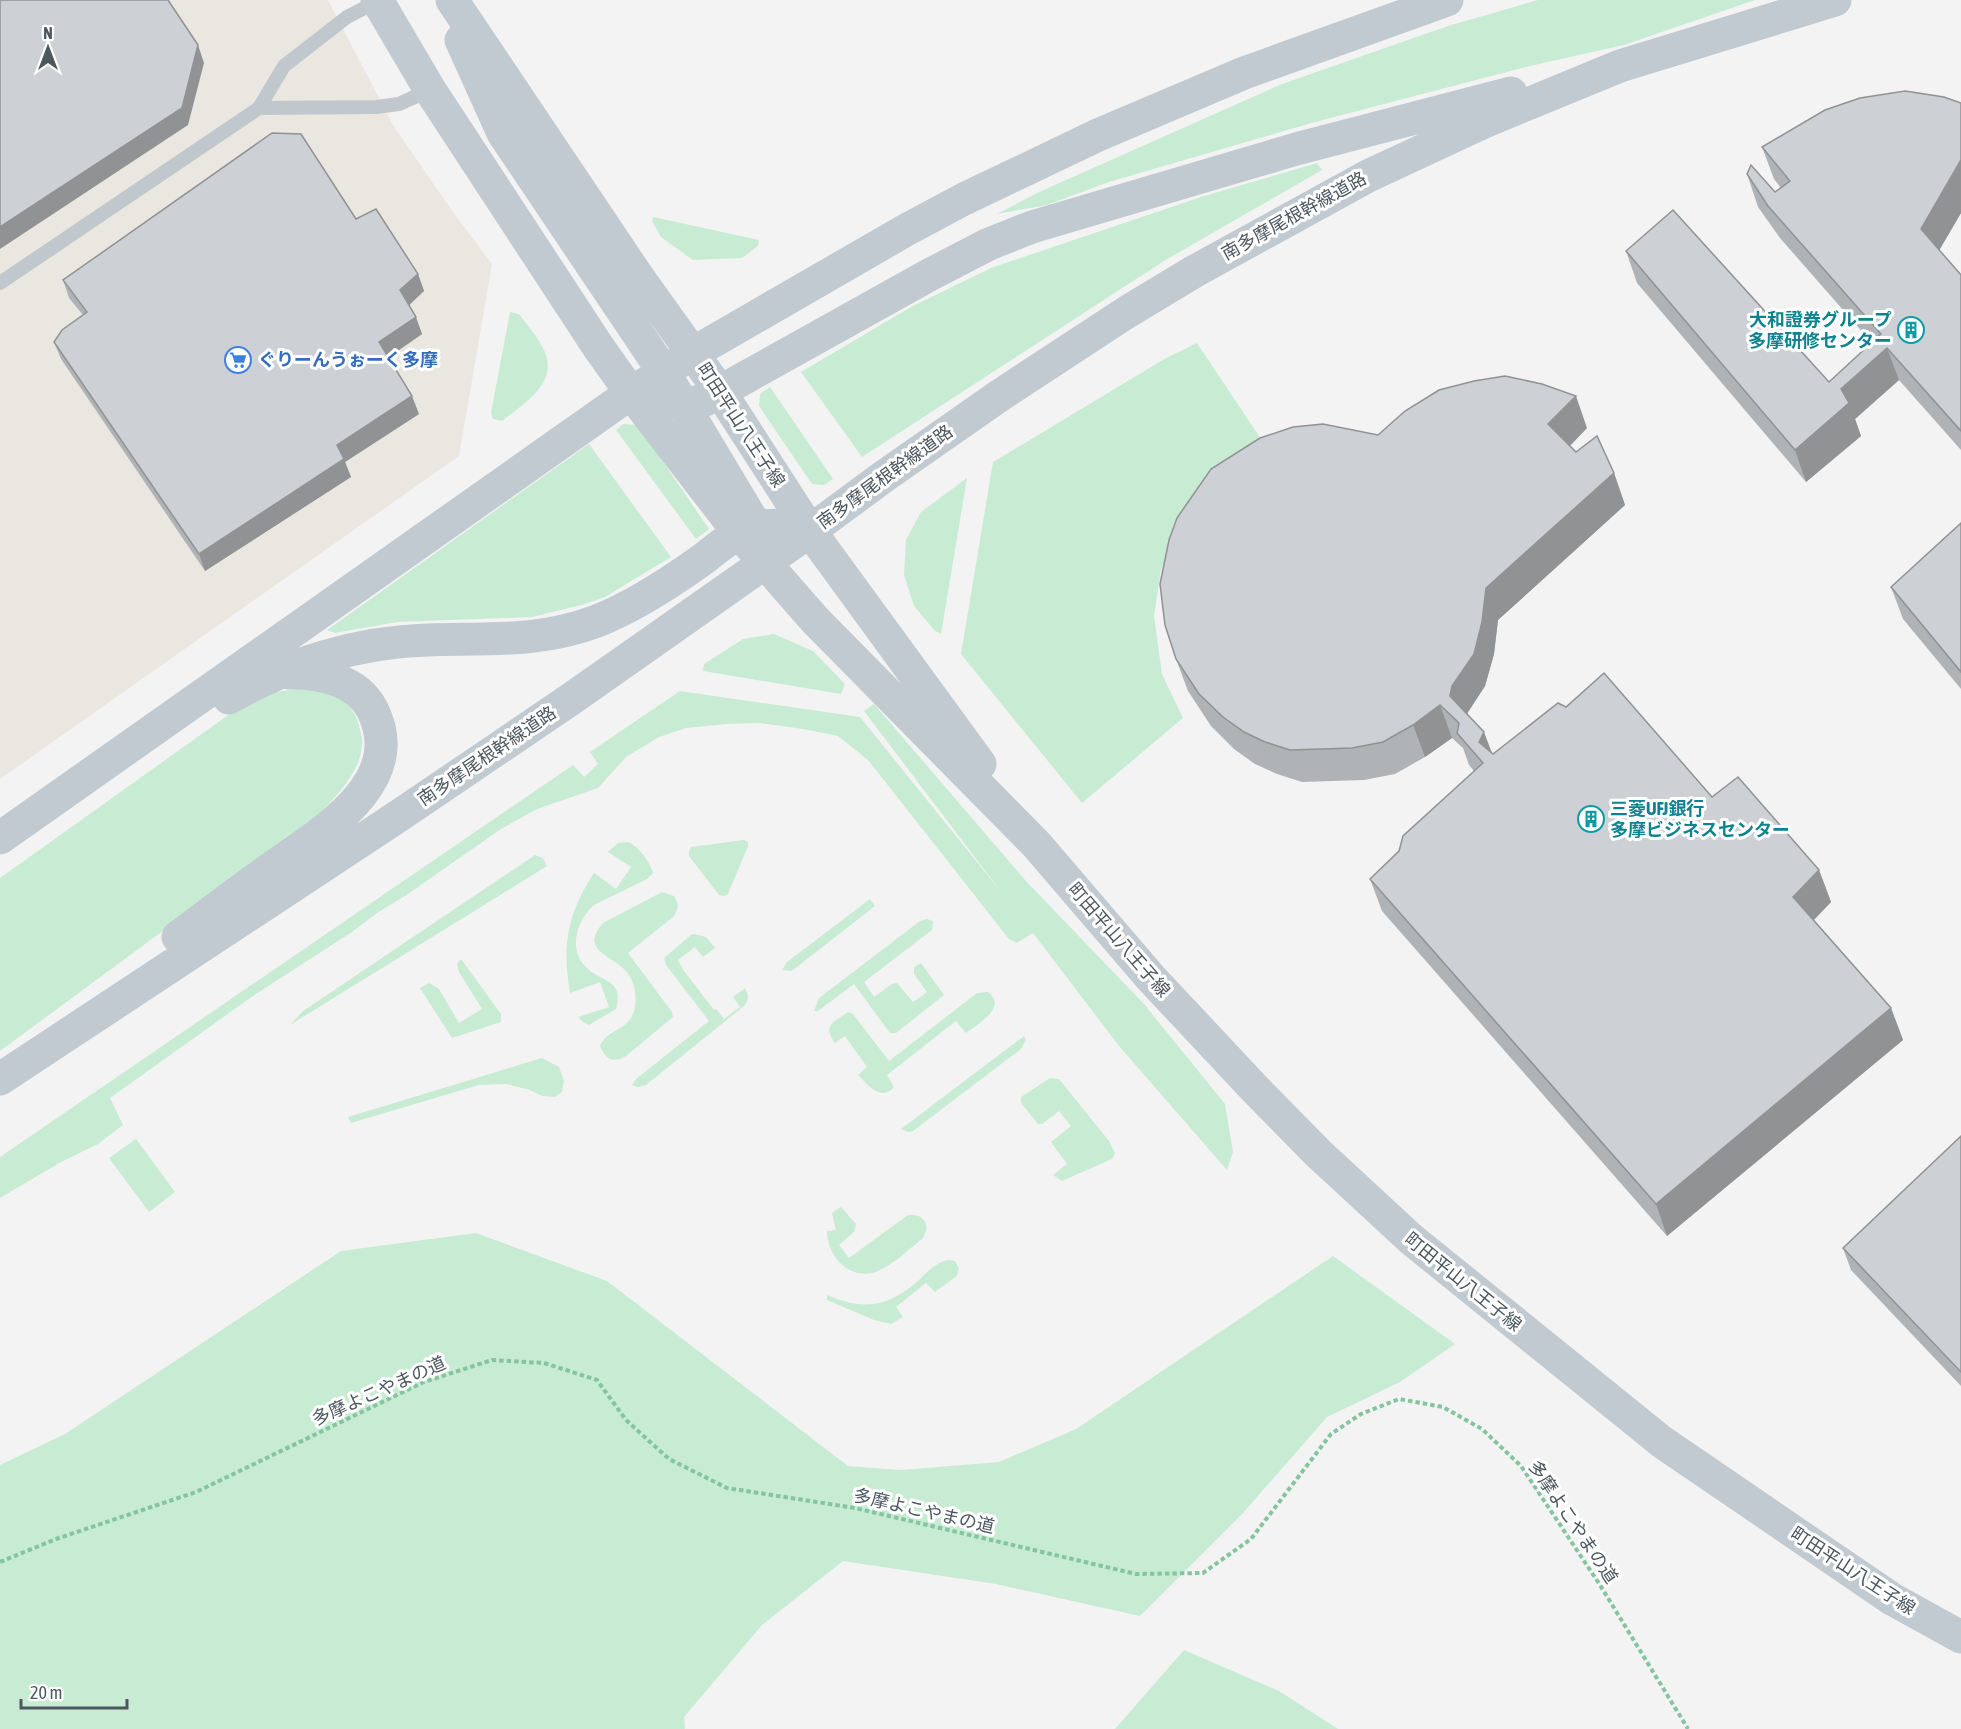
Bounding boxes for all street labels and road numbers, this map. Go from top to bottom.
street label: 南多摩尾根幹線道路 [1218,167,1370,264]
street label: 町田平山八王子線 [693,359,789,491]
street label: 南多摩尾根幹線道路 [813,420,956,533]
street label: 南多摩尾根幹線道路 [414,702,560,810]
street label: 町田平山八王子線 [1064,878,1175,1001]
street label: 町田平山八王子線 [1401,1228,1526,1335]
street label: 多摩よこやまの道 [309,1352,449,1429]
street label: 多摩よこやまの道 [1524,1456,1622,1587]
street label: 多摩よこやまの道 [852,1484,997,1537]
street label: 町田平山八王子線 [1787,1523,1919,1619]

